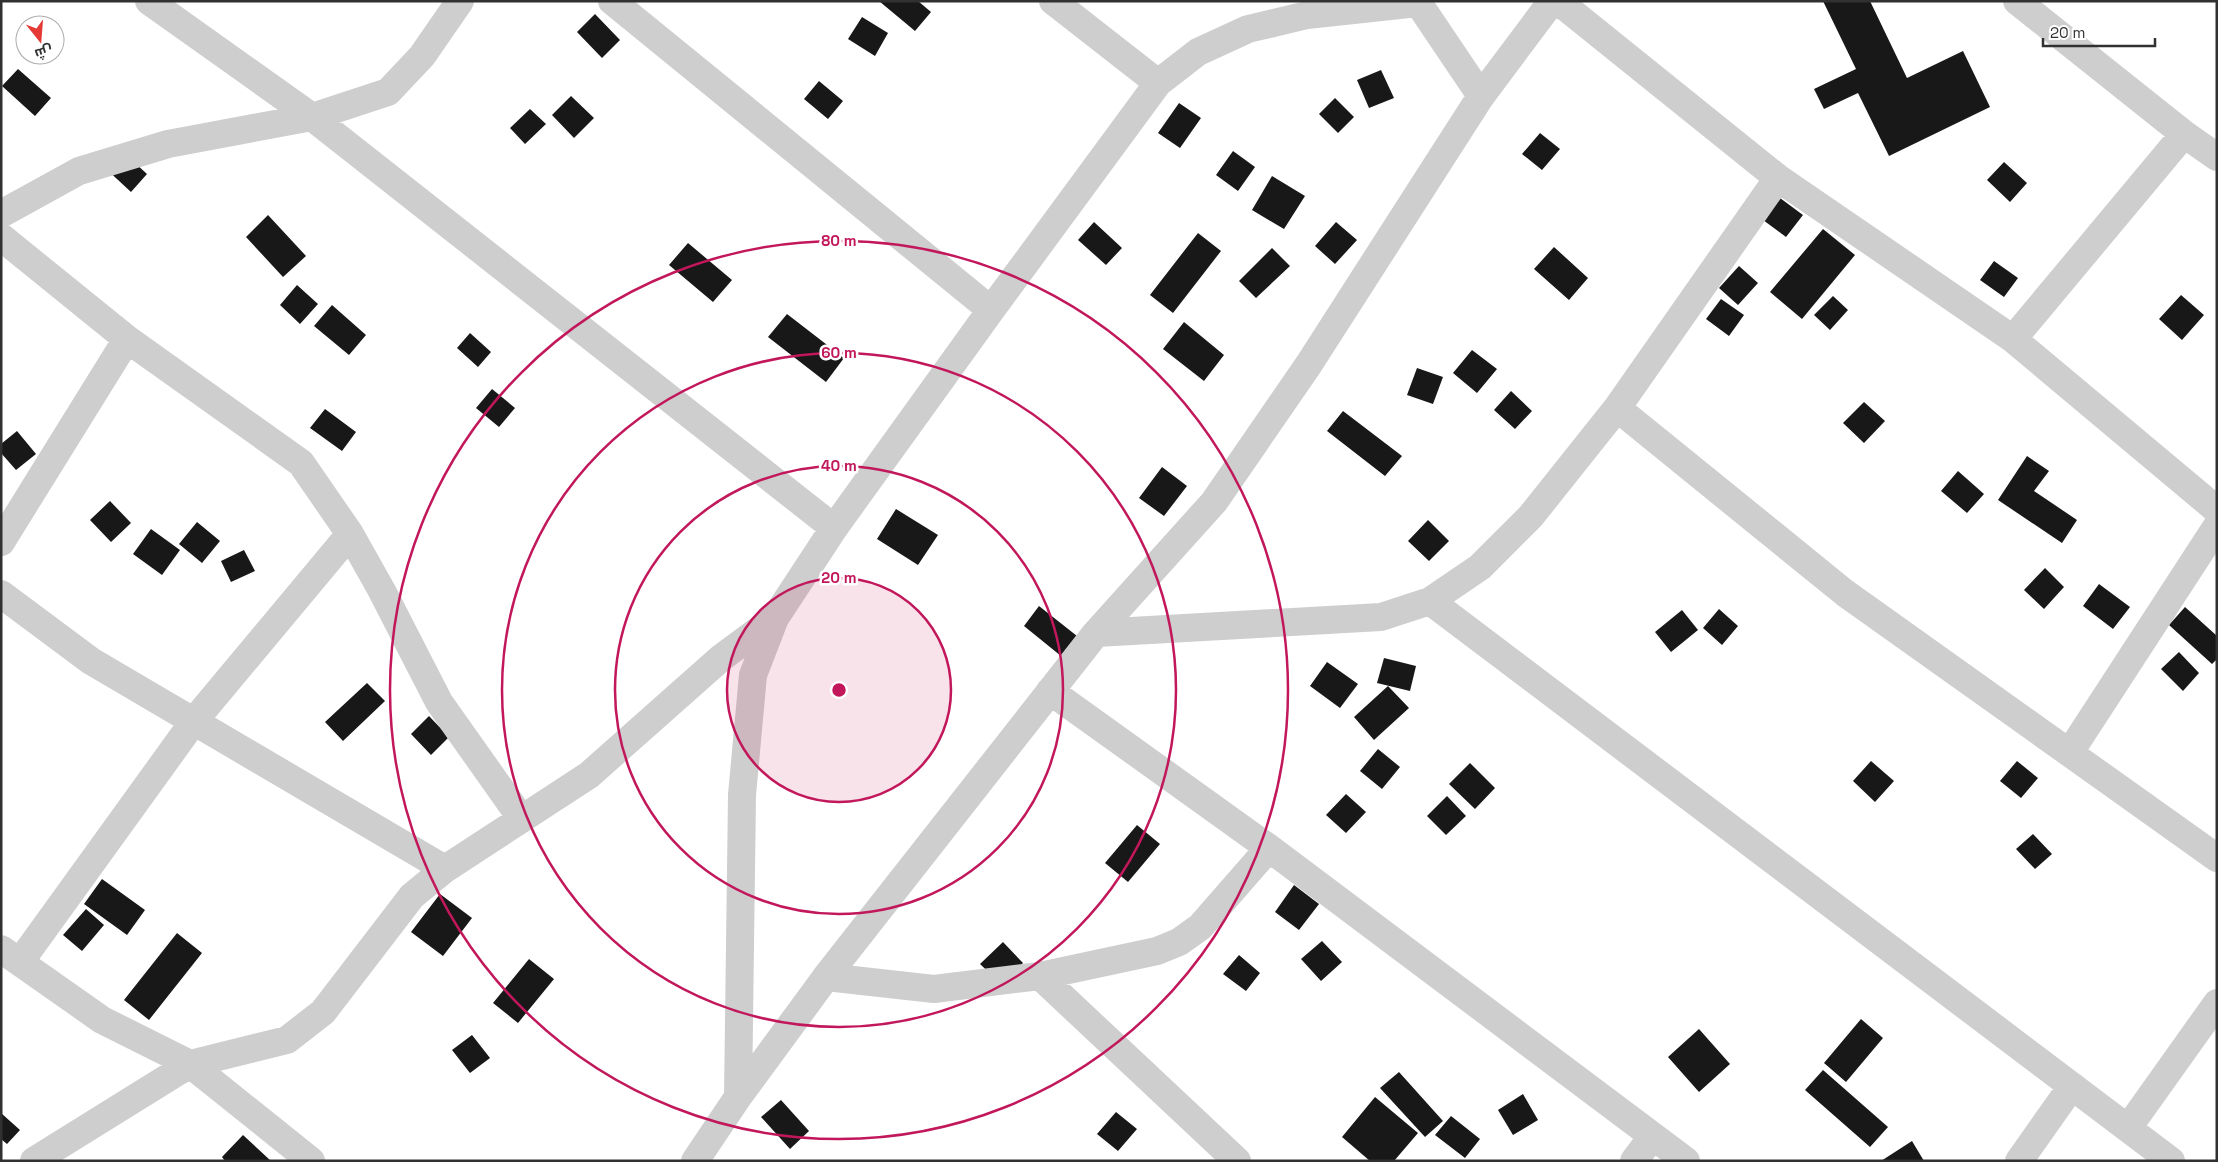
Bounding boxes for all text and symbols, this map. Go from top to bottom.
north arrow [15,15,65,65]
scale bar [2043,15,2156,47]
text: 20 m [2050,23,2085,42]
text: ش [33,41,55,64]
text: 80 m [821,231,857,250]
text: 60 m [821,343,857,362]
text: 40 m [821,456,857,475]
text: 20 m [821,568,857,587]
centre of rings [830,681,848,699]

